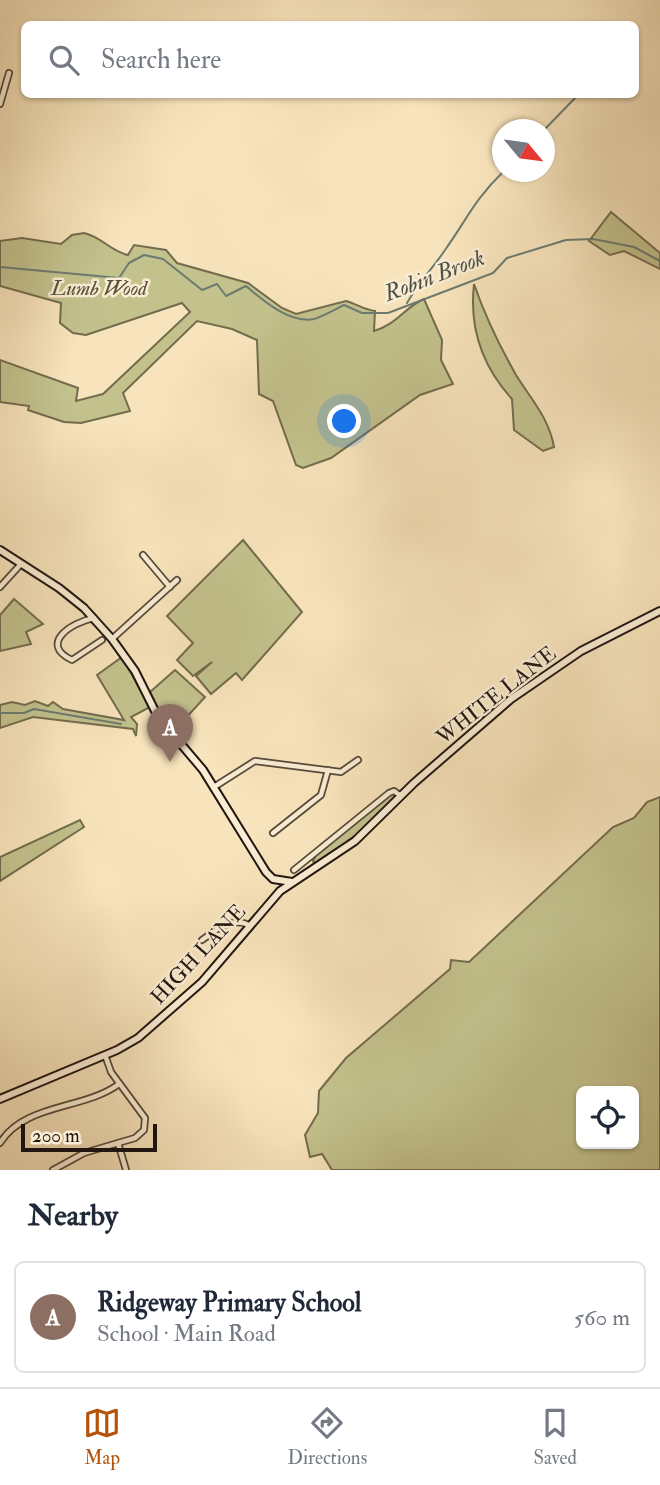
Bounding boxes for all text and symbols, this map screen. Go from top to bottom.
search box [21,21,639,98]
icon: search [45,41,83,79]
text: Search here [101,44,221,76]
north arrow [492,119,555,182]
water label: Robin Brook [379,243,489,308]
park label: Lumb Wood [50,275,148,302]
your location [327,404,361,438]
street label: WHITE LANE [430,640,562,751]
pin: A [147,704,193,762]
street label: HIGH LANE [145,898,252,1010]
map controls [576,1086,639,1149]
button: locate [576,1086,639,1149]
scale bar [21,1121,158,1153]
text: 200 m [32,1124,80,1148]
text: Nearby [28,1197,118,1234]
text: Ridgeway Primary School [97,1287,361,1319]
text: A [46,1303,60,1332]
text: 560 m [574,1303,630,1332]
text: School · Main Road [97,1319,276,1348]
tab: Map [83,1404,121,1470]
tab: Directions [287,1404,367,1470]
tab: Saved [533,1404,577,1470]

